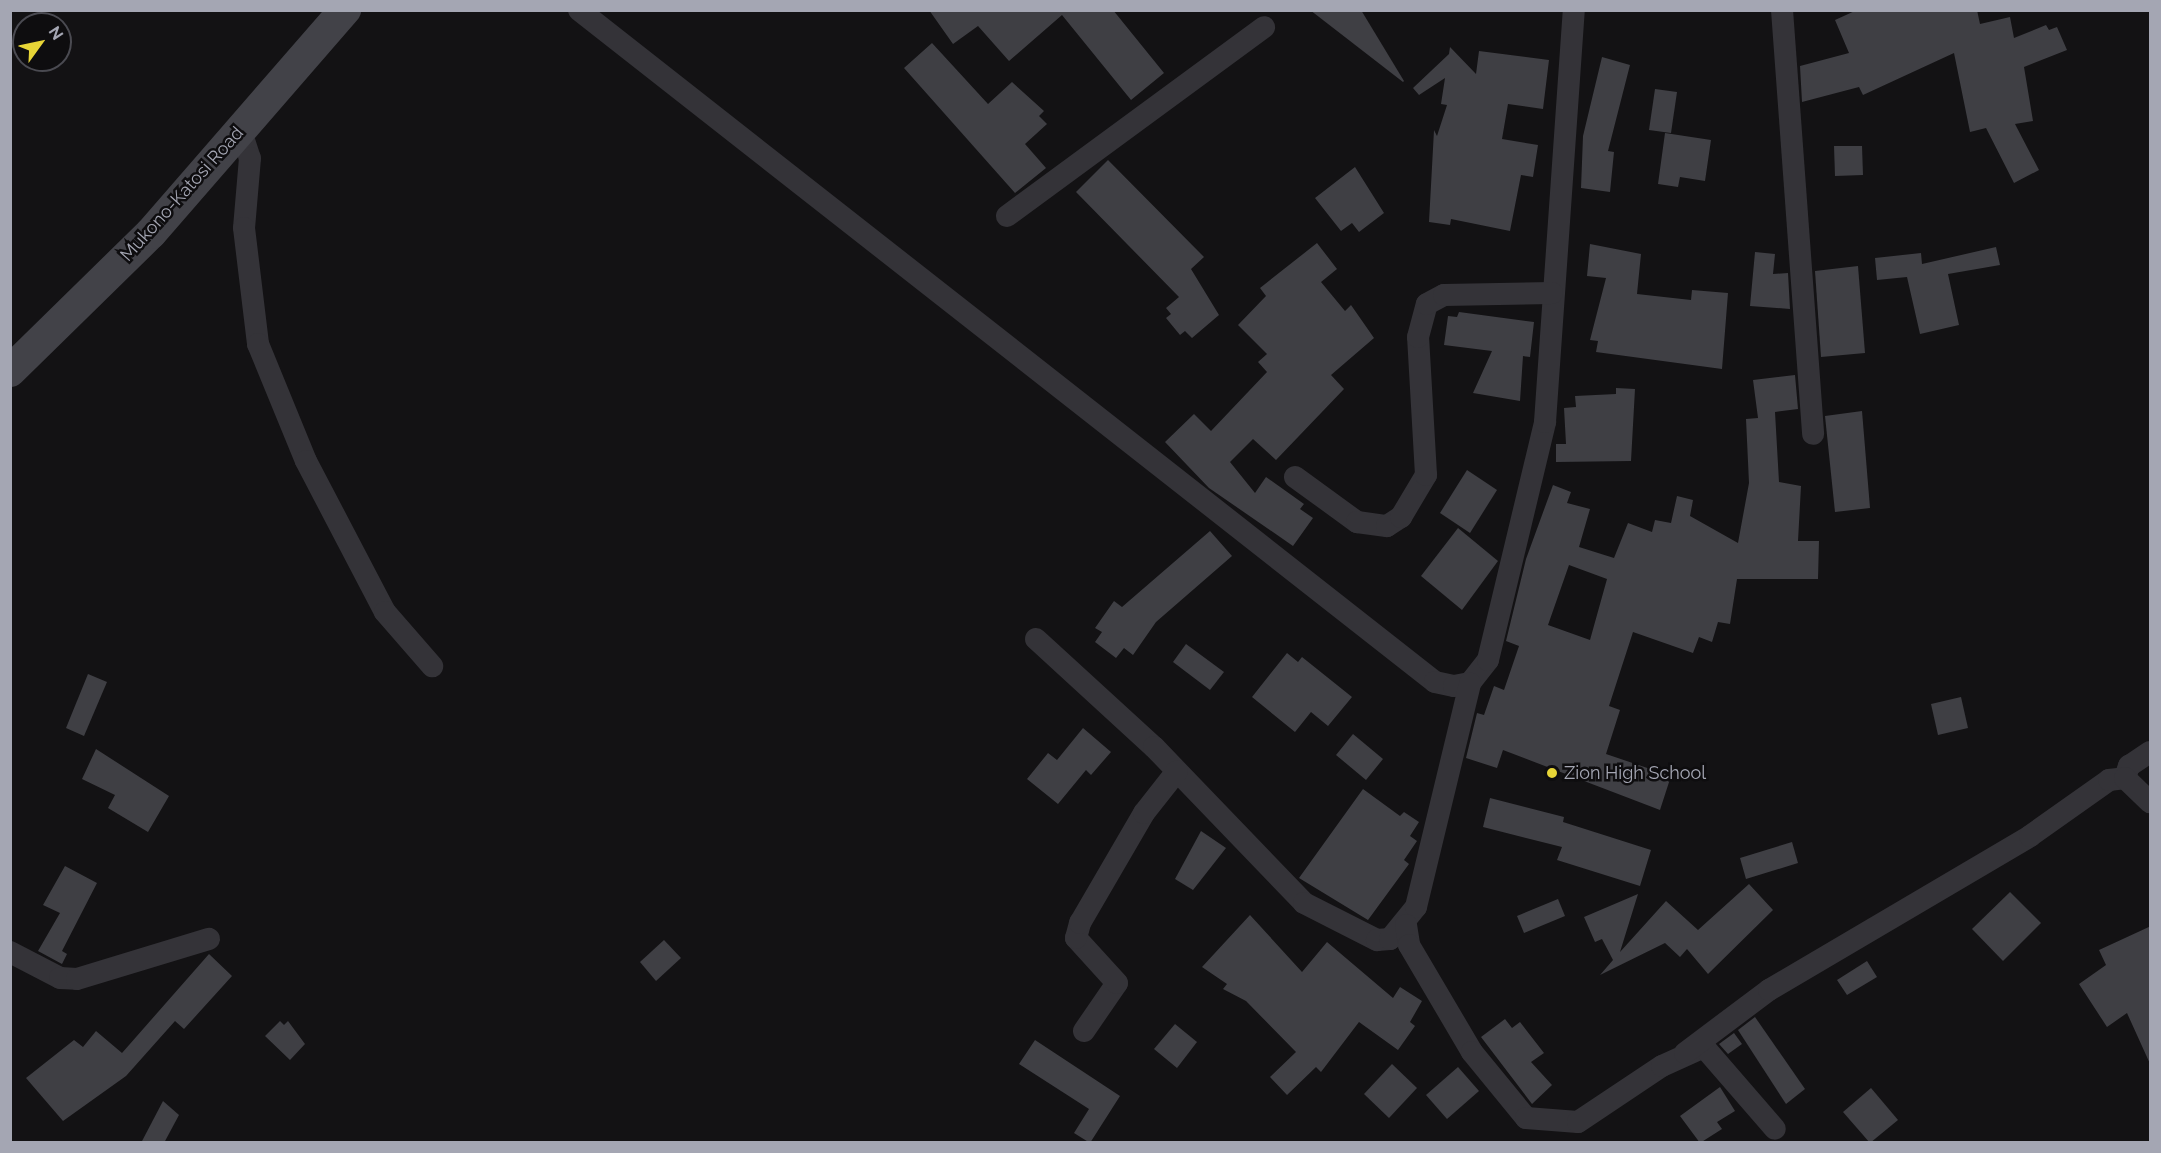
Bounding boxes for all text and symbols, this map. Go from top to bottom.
north arrow [12,12,72,72]
text: N [45,23,67,43]
street label: Mukono-Katosi Road [116,122,248,266]
place label: Zion High School [1564,762,1706,784]
marker: Zion High School [1545,766,1559,780]

